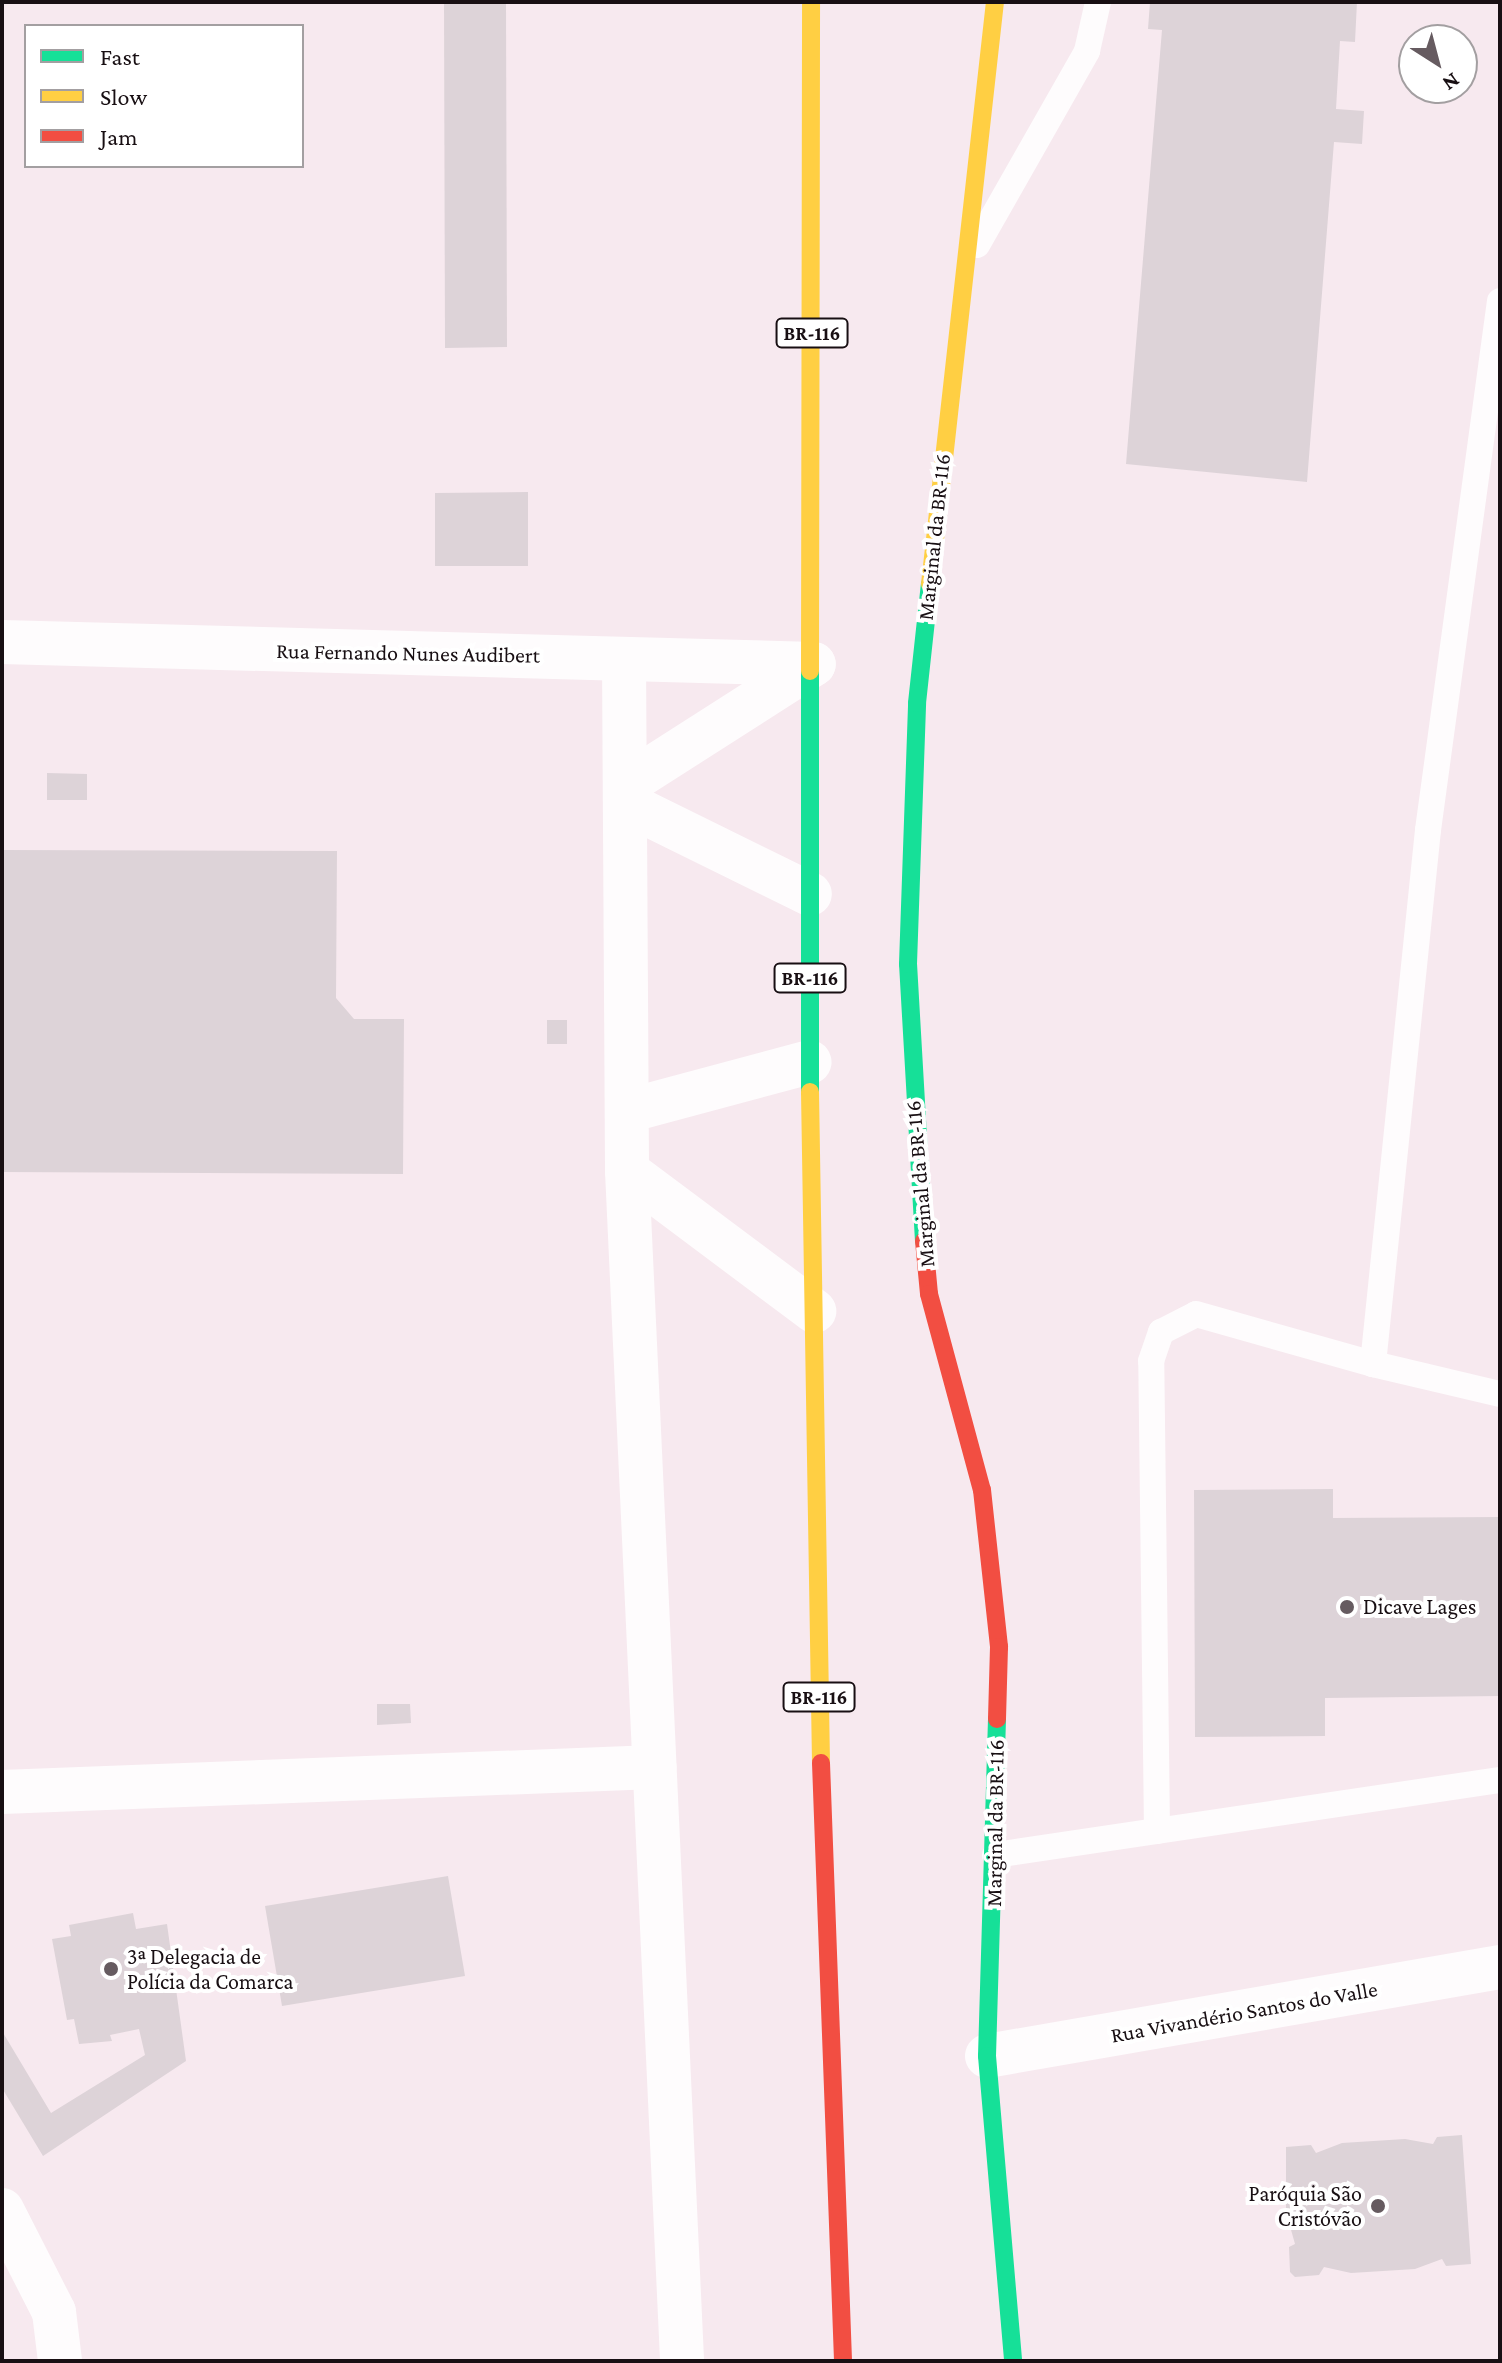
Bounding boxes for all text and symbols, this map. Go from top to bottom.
legend [24,24,304,168]
north arrow [1398,24,1478,104]
text: Fast [100,43,140,70]
text: N [1438,68,1465,97]
text: Slow [100,83,147,110]
text: Jam [100,123,138,150]
road number: BR-116 [774,317,850,349]
street label: Marginal da BR-116 [912,452,956,622]
street label: Rua Fernando Nunes Audibert [276,637,540,669]
road number: BR-116 [772,962,848,994]
street label: Marginal da BR-116 [900,1099,940,1269]
place label: Dicave Lages [1363,1594,1476,1620]
marker: Dicave Lages [1338,1598,1356,1616]
road number: BR-116 [781,1681,857,1713]
street label: Marginal da BR-116 [980,1739,1010,1907]
place label: 3ª Delegacia de Polícia da Comarca [127,1943,293,1994]
marker: 3ª Delegacia de Polícia da Comarca [102,1960,120,1978]
street label: Rua Vivandério Santos do Valle [1109,1976,1379,2048]
place label: Paróquia São Cristóvão [1248,2180,1362,2232]
marker: Paróquia São Cristóvão [1369,2197,1387,2215]

